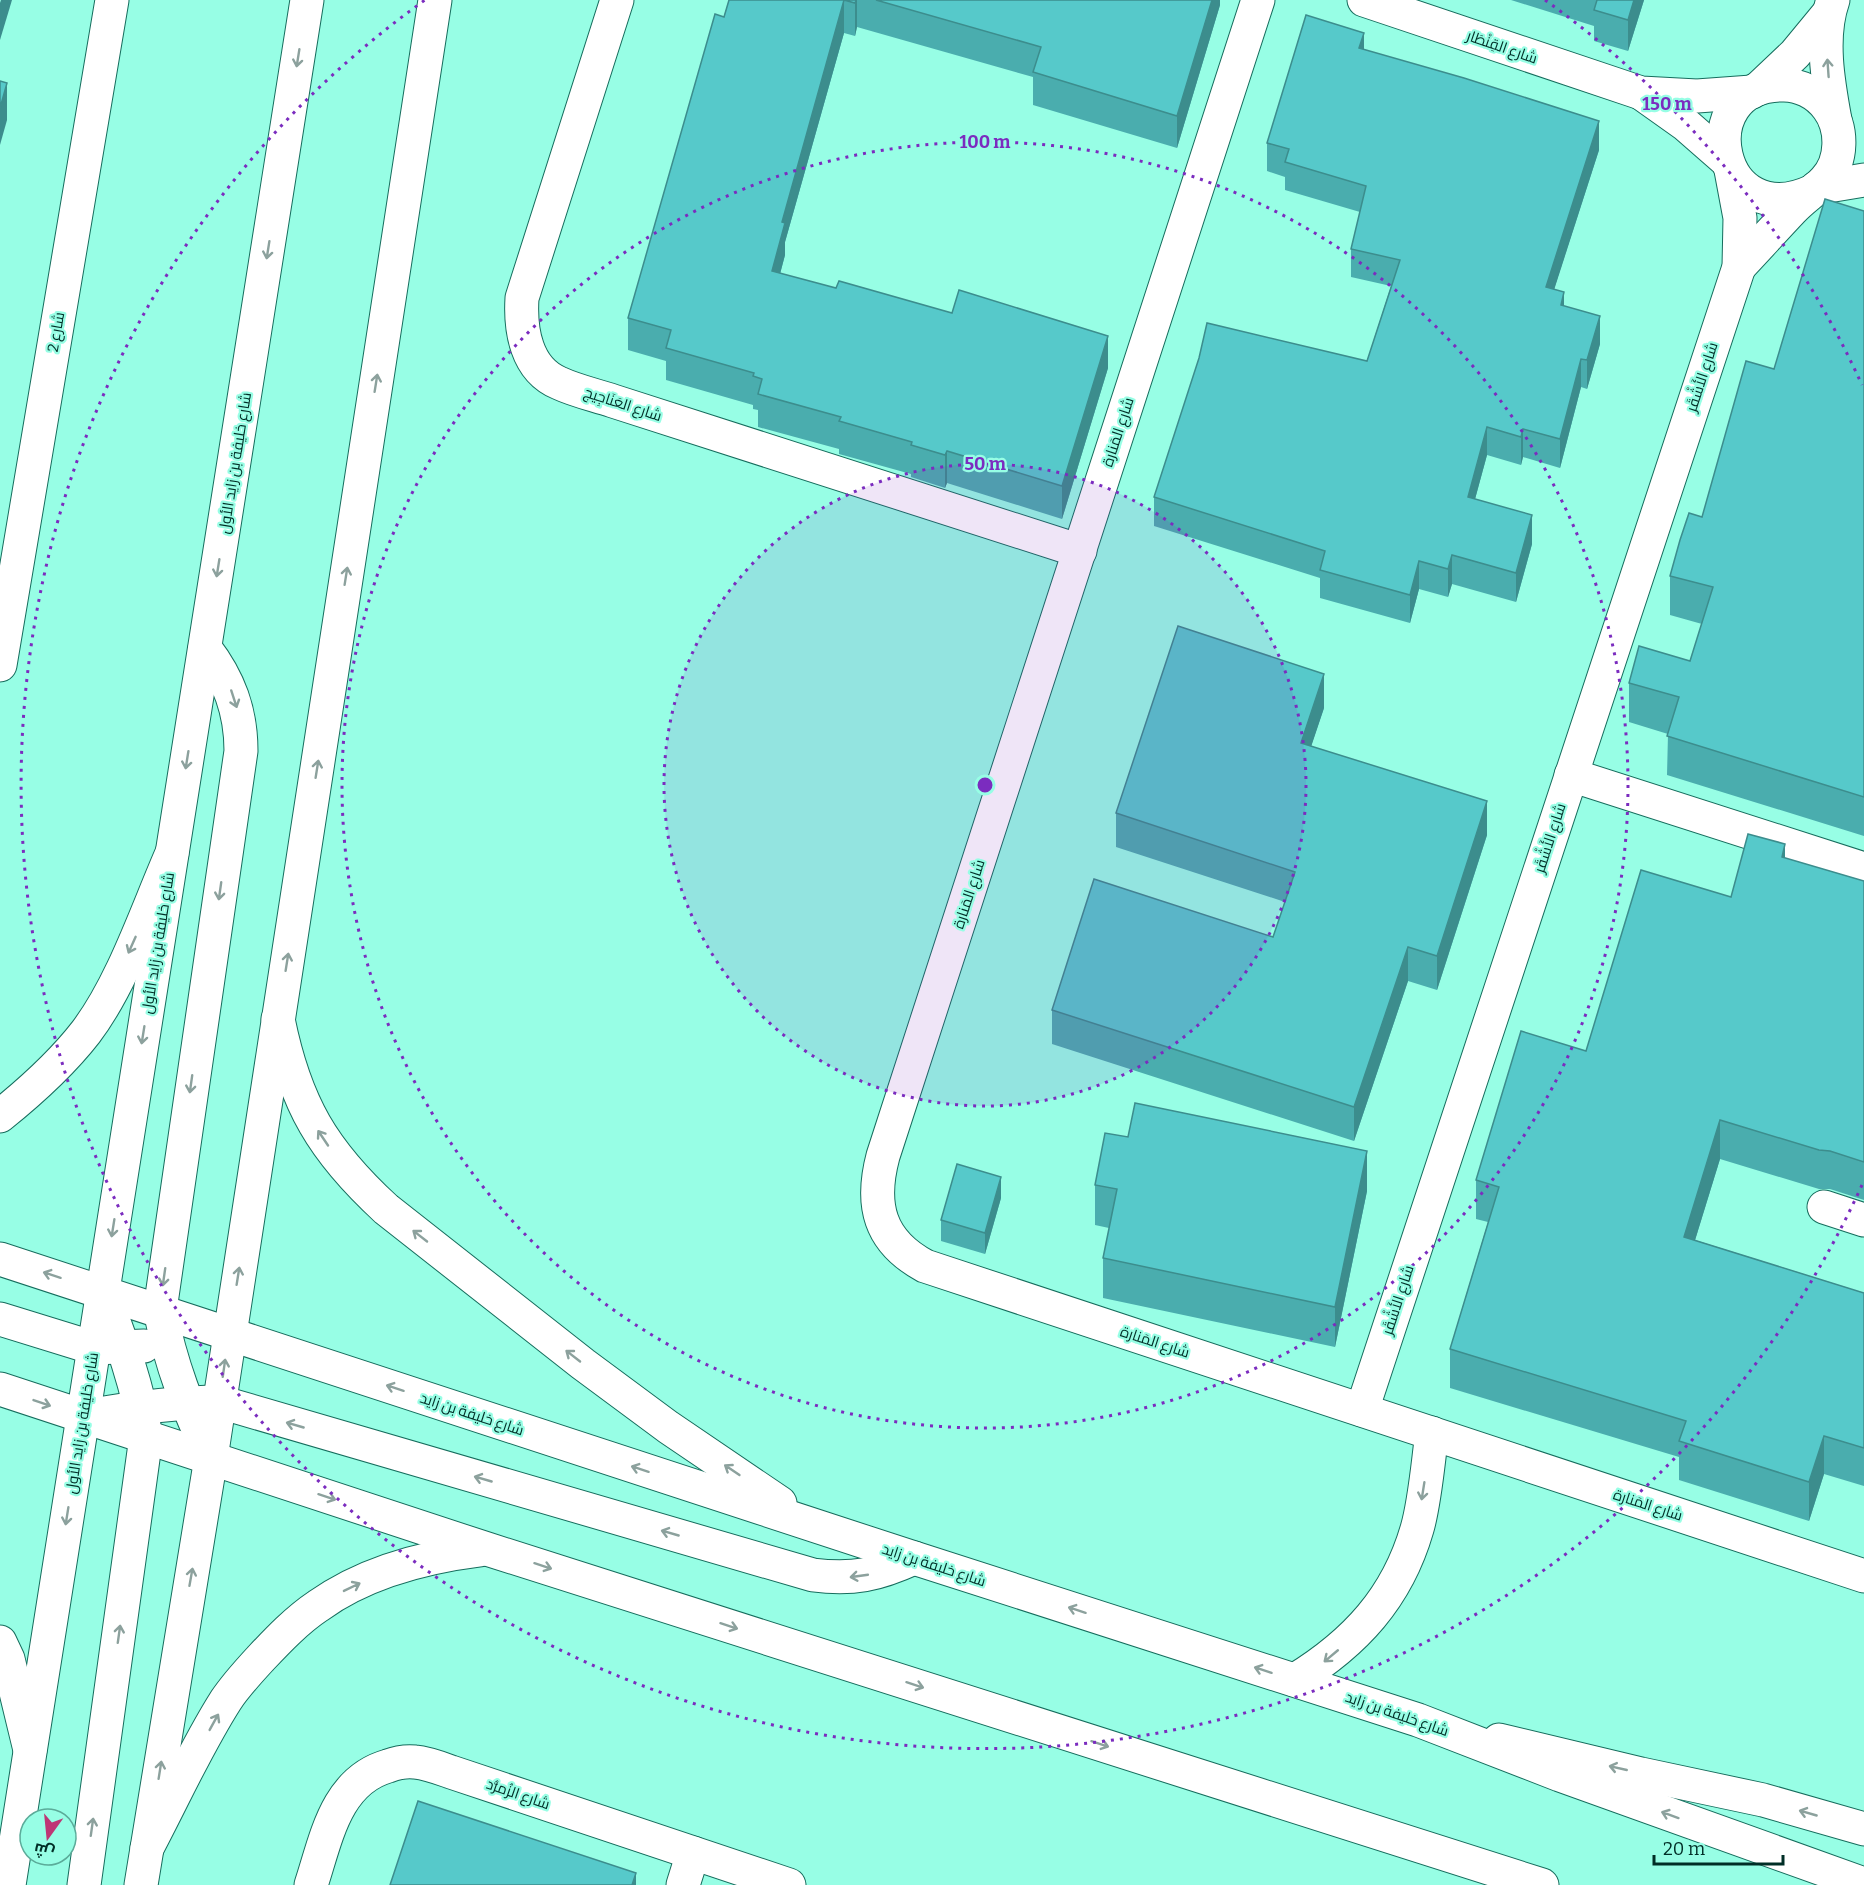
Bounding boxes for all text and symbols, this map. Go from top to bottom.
street label: شارع القِنْطَار [1463,26,1540,69]
one-way arrow [293,47,304,67]
one-way arrow [1823,58,1834,78]
text: 150 m [1642,93,1692,115]
text: 100 m [959,131,1011,153]
one-way arrow [262,240,273,260]
street label: شارع 2 [44,311,70,354]
street label: شارع الأَشْقَر [1680,339,1724,416]
one-way arrow [371,374,382,394]
street label: شارع العَنَاجِيج [581,383,664,427]
street label: شارع خليفة بن زايد الأول [215,391,257,535]
street label: شارع المَنارة [1098,395,1140,470]
text: 50 m [964,453,1006,475]
one-way arrow [212,557,223,577]
one-way arrow [341,567,352,586]
one-way arrow [229,689,240,708]
one-way arrow [182,750,193,769]
one-way arrow [311,759,322,779]
centre of rings [975,775,995,795]
street label: شارع الأَشْقَر [1528,800,1572,877]
street label: شارع المَنارة [949,857,991,932]
street label: شارع خليفة بن زايد الأول [138,871,180,1015]
one-way arrow [214,881,225,901]
one-way arrow [126,936,137,954]
one-way arrow [282,952,293,972]
one-way arrow [138,1025,149,1045]
one-way arrow [186,1074,197,1094]
one-way arrow [317,1130,329,1147]
one-way arrow [108,1218,119,1237]
one-way arrow [412,1229,428,1242]
street label: شارع الأَشْقَر [1376,1262,1420,1339]
one-way arrow [159,1267,170,1287]
one-way arrow [233,1267,244,1287]
one-way arrow [43,1269,62,1280]
street label: شارع المَنارة [1117,1322,1192,1364]
one-way arrow [566,1350,582,1363]
street label: شارع خليفة بن زايد الأول [62,1351,104,1495]
one-way arrow [219,1359,230,1379]
one-way arrow [386,1382,405,1393]
street label: شارع خليفة بن زايد [417,1389,526,1441]
one-way arrow [32,1398,51,1409]
one-way arrow [286,1419,305,1430]
one-way arrow [631,1462,650,1473]
one-way arrow [724,1464,740,1476]
one-way arrow [474,1473,493,1484]
one-way arrow [1418,1481,1429,1500]
street label: شارع المَنارة [1610,1485,1685,1527]
one-way arrow [317,1492,336,1503]
one-way arrow [62,1506,73,1525]
one-way arrow [661,1527,680,1538]
street label: شارع خليفة بن زايد [879,1540,988,1592]
one-way arrow [533,1562,552,1573]
one-way arrow [186,1568,197,1588]
one-way arrow [849,1571,869,1582]
one-way arrow [342,1581,360,1592]
one-way arrow [1068,1604,1087,1615]
one-way arrow [719,1621,738,1632]
one-way arrow [114,1625,125,1644]
one-way arrow [1323,1650,1339,1663]
one-way arrow [1254,1664,1273,1675]
one-way arrow [905,1680,924,1691]
street label: شارع خليفة بن زايد [1342,1688,1451,1742]
one-way arrow [208,1714,220,1731]
one-way arrow [1090,1739,1109,1750]
one-way arrow [154,1760,165,1780]
one-way arrow [1609,1762,1628,1774]
street label: شارع الزُمرُّد [483,1775,552,1815]
north arrow [18,1807,78,1867]
one-way arrow [1799,1807,1818,1818]
one-way arrow [1662,1809,1680,1820]
one-way arrow [87,1818,98,1837]
scale bar [1654,1828,1783,1866]
text: 20 m [1663,1838,1705,1860]
text: ش [32,1839,57,1863]

